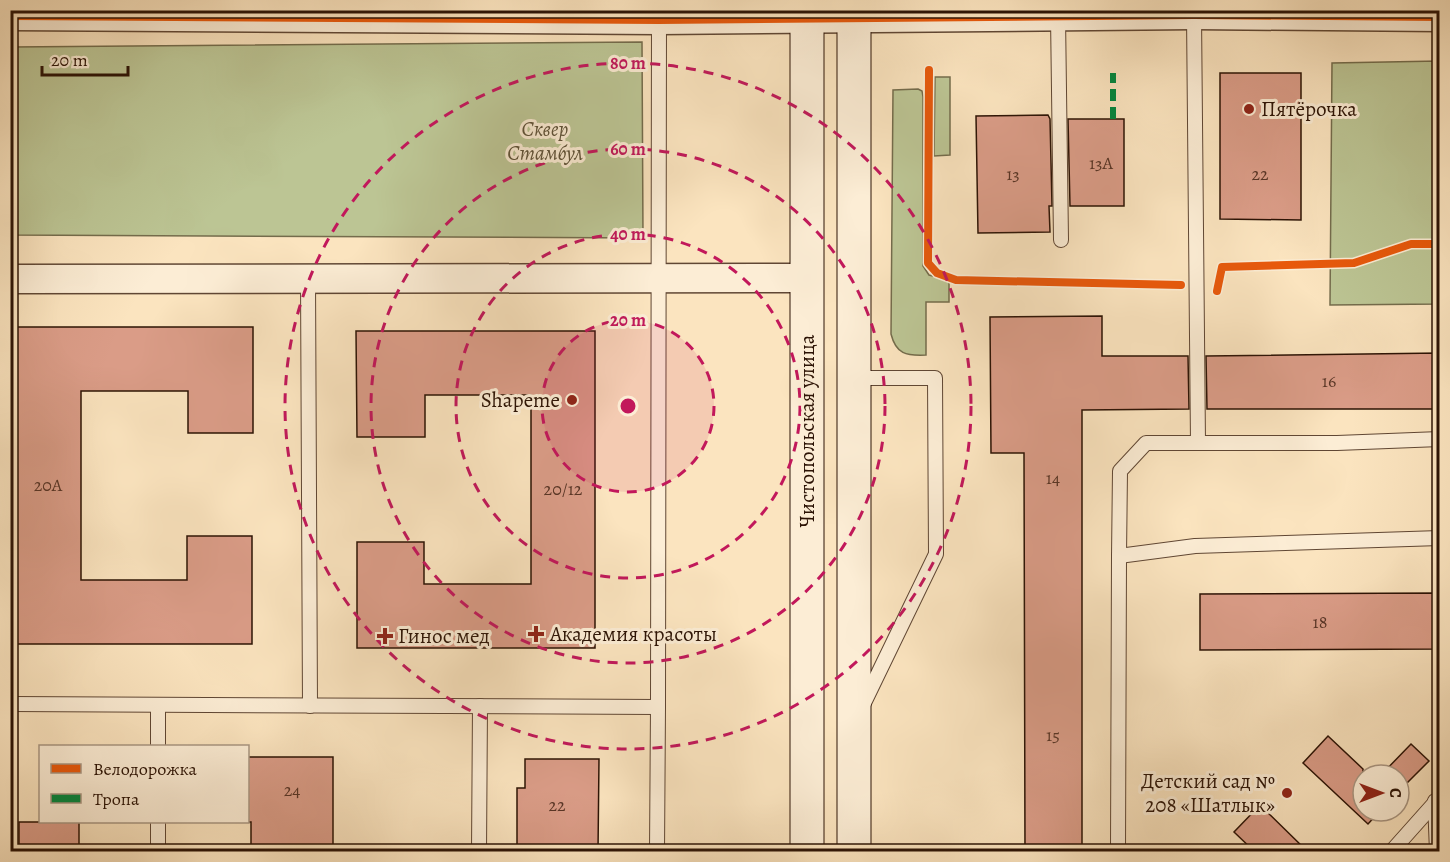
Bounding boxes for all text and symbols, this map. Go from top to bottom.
scale bar [42,39,128,77]
text: 20 m [51,48,88,72]
text: 80 m [610,51,646,75]
place label: Пятёрочка [1261,95,1357,123]
marker: Пятёрочка [1242,102,1256,116]
park label: Сквер Стамбул [507,115,583,167]
text: 60 m [610,137,646,161]
house number: 13А [1089,151,1114,175]
house number: 13 [1006,162,1020,186]
house number: 22 [1251,162,1269,186]
text: 40 m [610,222,646,246]
text: 20 m [610,308,646,332]
street label: Чистопольская улица [793,334,821,528]
house number: 16 [1322,369,1336,393]
place label: Shapeme [481,386,560,414]
marker: Shapeme [565,393,579,407]
centre of rings [618,396,638,416]
house number: 14 [1046,466,1060,490]
house number: 20А [34,473,63,497]
house number: 20/12 [544,477,583,501]
house number: 18 [1313,610,1327,634]
place label: Академия красоты [549,620,717,648]
place label: Гинос мед [398,622,490,650]
marker: Академия красоты [527,625,545,643]
marker: Гинос мед [376,627,394,645]
house number: 15 [1046,723,1060,747]
legend [39,745,249,823]
text: Велодорожка [93,757,198,781]
north arrow [1351,763,1411,823]
place label: Детский сад № 208 «Шатлык» [1141,767,1275,819]
house number: 24 [284,778,300,802]
marker: Детский сад № 208 «Шатлык» [1280,786,1294,800]
text: Тропа [93,787,140,811]
text: С [1384,788,1406,798]
house number: 22 [548,793,566,817]

